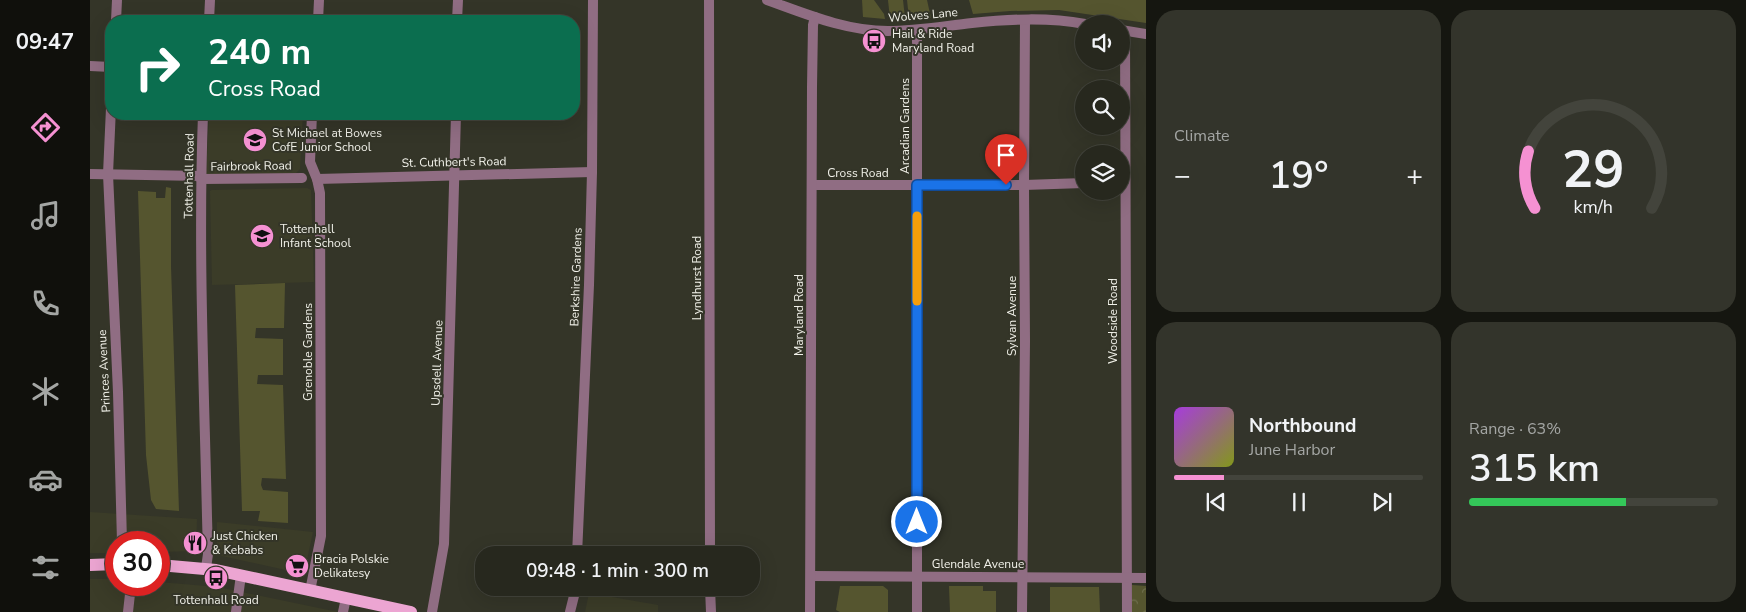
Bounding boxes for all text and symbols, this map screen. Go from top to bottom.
street label: Wolves Lane [887,4,959,26]
map controls [1075,15,1130,200]
button: sound [1075,15,1130,70]
place label: Hail & Ride Maryland Road [892,26,974,56]
text: 09:47 [16,27,74,57]
bus stop icon: Hail & Ride Maryland Road [861,28,887,54]
text: 240 m [208,29,311,76]
icon: right [125,35,190,100]
text: Cross Road [208,74,321,104]
street label: Arcadian Gardens [897,78,913,174]
button: search [1075,80,1130,135]
icon: directions [28,110,63,145]
place label: St Michael at Bowes CofE Junior School [272,125,382,155]
text: Climate [1174,125,1229,147]
school or university icon: St Michael at Bowes CofE Junior School [242,127,268,153]
street label: Tottenhall Road [180,133,198,219]
pin [985,134,1027,185]
text: 29 [1562,134,1625,205]
icon: arrive [992,141,1020,169]
button: layers [1075,145,1130,200]
text: 19° [1269,150,1328,201]
street label: St. Cuthbert's Road [401,153,507,171]
street label: Fairbrook Road [210,157,292,175]
text: − [1174,157,1191,195]
text: + [1406,157,1423,195]
street label: Cross Road [827,165,889,181]
text: km/h [1574,195,1613,219]
icon: music [28,198,63,233]
place label: Tottenhall Infant School [280,221,351,251]
school or university icon: Tottenhall Infant School [249,223,275,249]
street label: Berkshire Gardens [566,227,586,327]
street label: Lyndhurst Road [689,236,705,320]
street label: Maryland Road [791,274,807,356]
street label: Sylvan Avenue [1004,276,1020,356]
street label: Woodside Road [1105,278,1121,364]
icon: phone [28,286,63,321]
street label: Grenoble Gardens [300,303,316,401]
street label: Upsdell Avenue [428,320,446,406]
street label: Princes Avenue [94,329,114,413]
icon: climate [28,374,63,409]
text: Northbound [1249,413,1356,439]
text: Range · 63% [1469,418,1561,440]
text: June Harbor [1249,439,1335,461]
text: 315 km [1469,443,1600,494]
icon: car [28,462,63,497]
icon: previous [1202,488,1230,516]
icon: pause [1285,488,1313,516]
icon: next [1368,488,1396,516]
position arrow [890,495,942,547]
place label: Just Chicken & Kebabs [211,528,278,558]
restaurant icon: Just Chicken & Kebabs [182,530,208,556]
speed limit sign: 30 [105,531,170,596]
icon: filters [28,550,63,585]
place label: Bracia Polskie Delikatesy [314,551,389,581]
supermarket icon: Bracia Polskie Delikatesy [284,553,310,579]
street label: Glendale Avenue [932,556,1024,572]
text: 09:48 · 1 min · 300 m [526,558,709,584]
bus stop icon: Tottenhall Road [203,565,229,591]
place label: Tottenhall Road [173,592,259,608]

